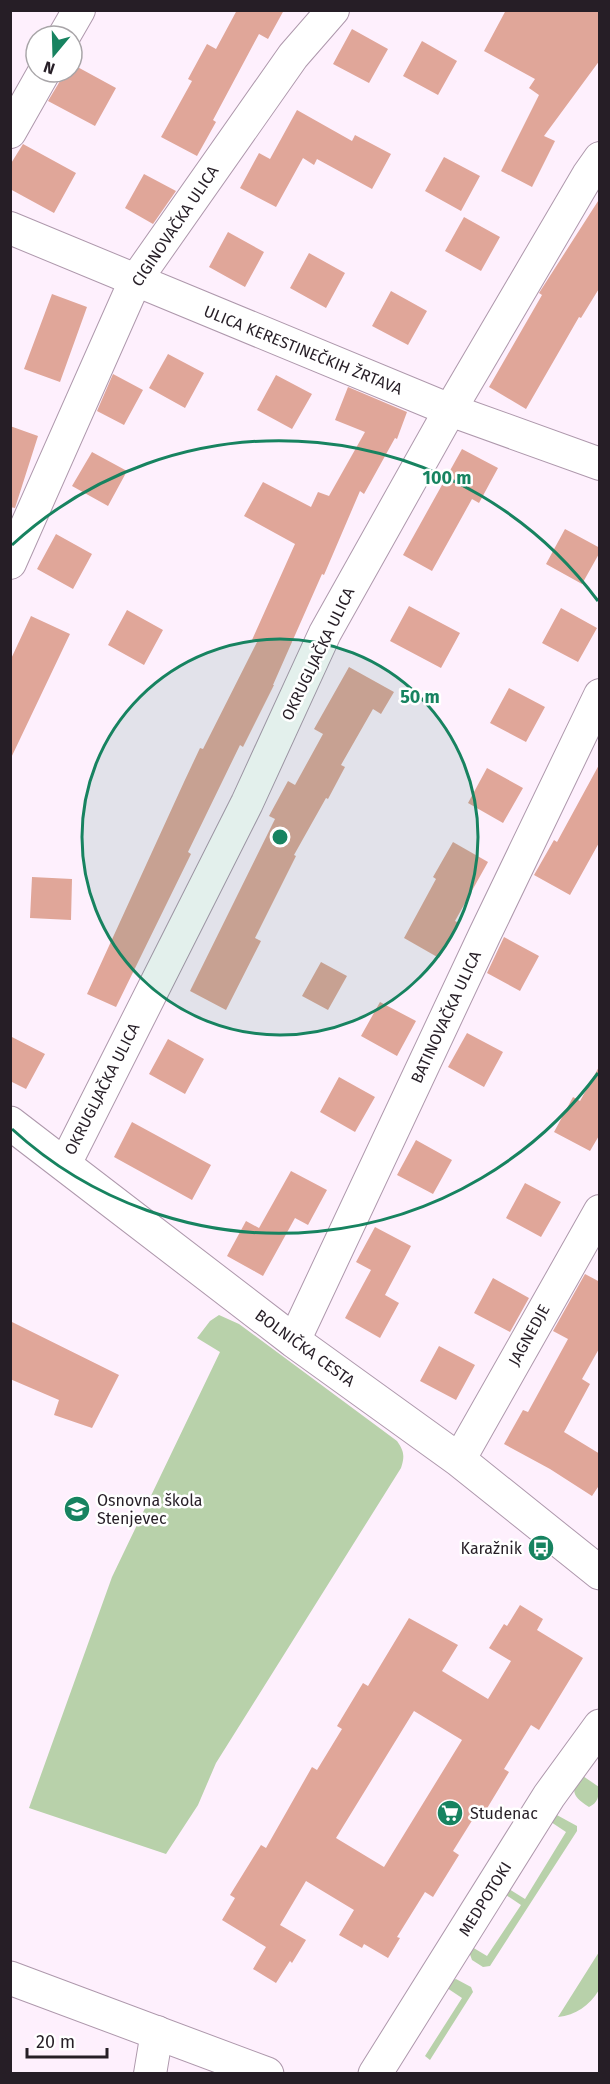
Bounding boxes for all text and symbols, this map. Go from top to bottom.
north arrow [24,24,84,84]
text: N [41,57,57,78]
street label: CIGINOVAČKA ULICA [127,161,223,290]
street label: ULICA KERESTINEČKIH ŽRTAVA [201,300,406,399]
text: 100 m [423,467,471,489]
street label: OKRUGLJAČKA ULICA [277,583,359,724]
text: 50 m [400,686,440,708]
centre of rings [270,827,290,847]
street label: BATINOVAČKA ULICA [406,947,485,1086]
street label: OKRUGLJAČKA ULICA [60,1019,144,1158]
street label: JAGNEDJE [504,1301,554,1369]
street label: BOLNIČKA CESTA [251,1305,360,1391]
place label: Osnovna škola Stenjevec [97,1491,203,1528]
school or university icon: Osnovna škola Stenjevec [62,1494,92,1524]
bus stop icon: Karažnik [526,1533,556,1563]
place label: Karažnik [461,1539,523,1558]
supermarket icon: Studenac [435,1798,465,1828]
place label: Studenac [470,1804,538,1823]
street label: MEDPOTOKI [455,1858,515,1940]
scale bar [27,2021,106,2059]
text: 20 m [36,2031,75,2053]

